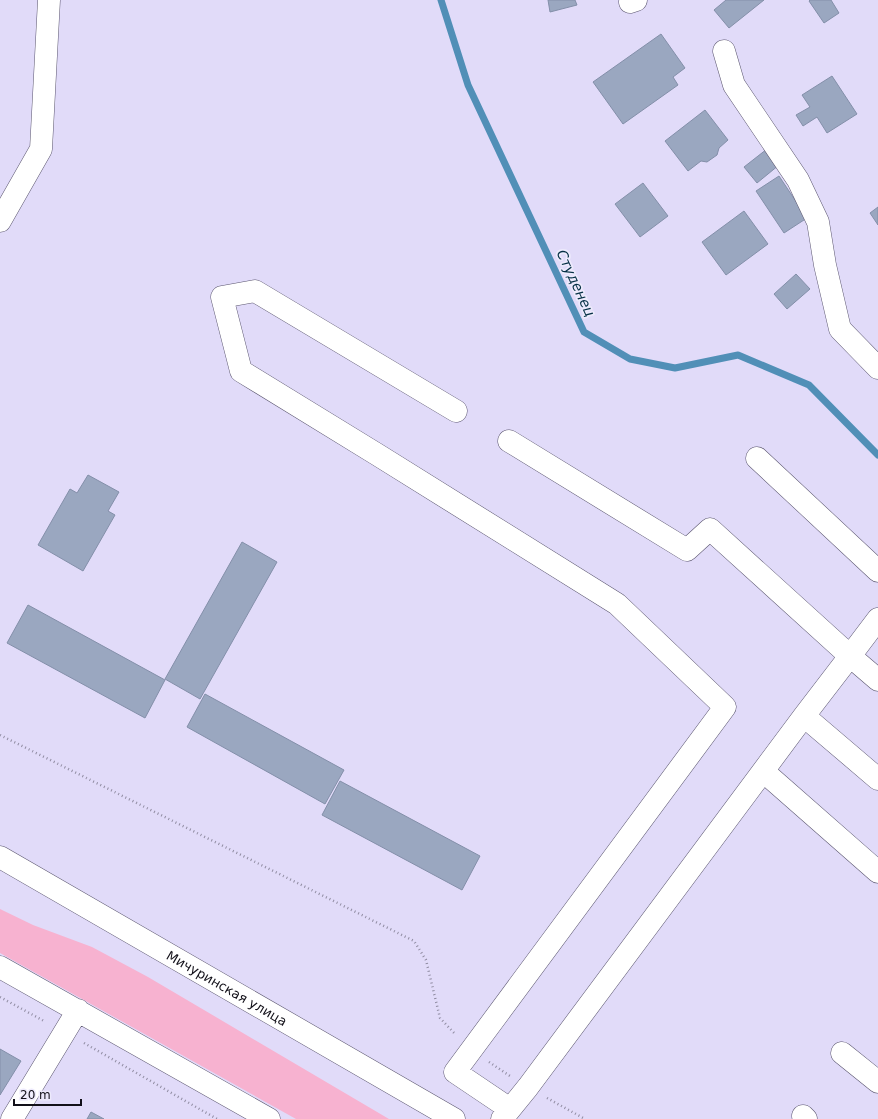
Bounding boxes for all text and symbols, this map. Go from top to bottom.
water label: Студенец [554,247,598,319]
street label: Мичуринская улица [164,947,290,1029]
scale bar [14,1081,81,1107]
text: 20 m [20,1088,51,1102]

